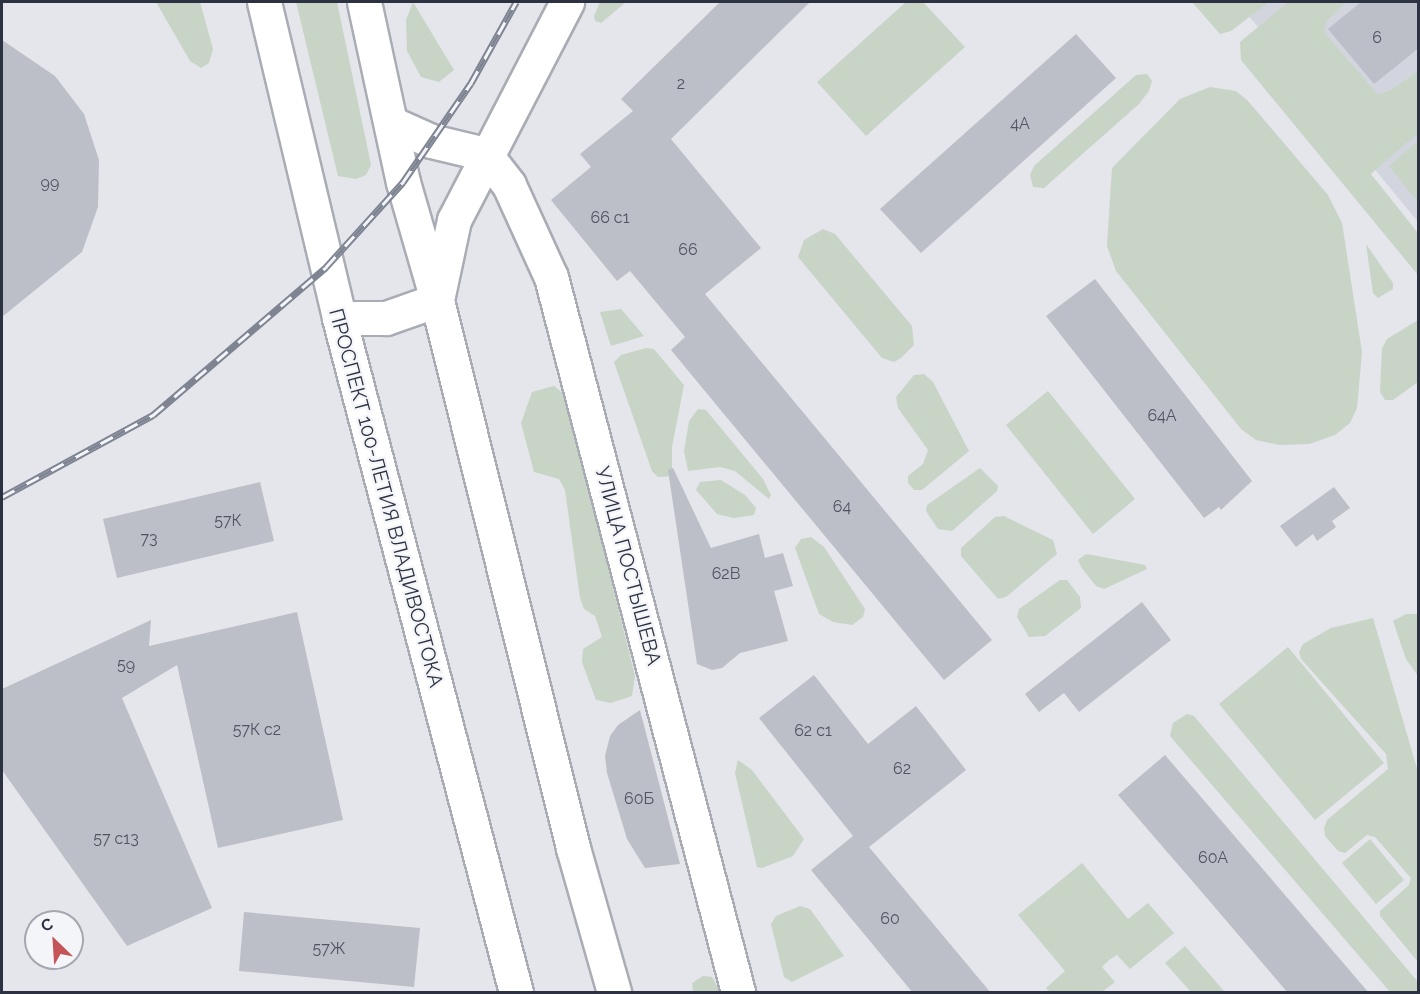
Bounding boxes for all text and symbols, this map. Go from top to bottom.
house number: 6 [1372,28,1382,48]
house number: 2 [677,74,685,94]
house number: 4А [1010,114,1030,134]
house number: 99 [41,173,59,193]
house number: 66 с1 [590,208,630,228]
house number: 66 [678,240,698,260]
street label: ПРОСПЕКТ 100-ЛЕТИЯ ВЛАДИВОСТОКА [324,306,448,690]
house number: 64А [1147,406,1177,426]
street label: УЛИЦА ПОСТЫШЕВА [590,464,666,668]
house number: 64 [833,497,851,517]
house number: 57К [214,511,242,531]
house number: 73 [140,529,158,549]
house number: 62В [712,564,740,584]
house number: 59 [117,655,135,675]
house number: 57К с2 [233,720,281,740]
house number: 62 с1 [794,721,832,741]
house number: 62 [893,759,911,779]
house number: 60Б [624,789,654,809]
house number: 57 с13 [93,829,139,849]
house number: 60А [1198,848,1228,868]
house number: 60 [880,909,900,929]
north arrow [24,910,84,970]
text: С [38,914,56,936]
house number: 57Ж [313,939,345,959]

